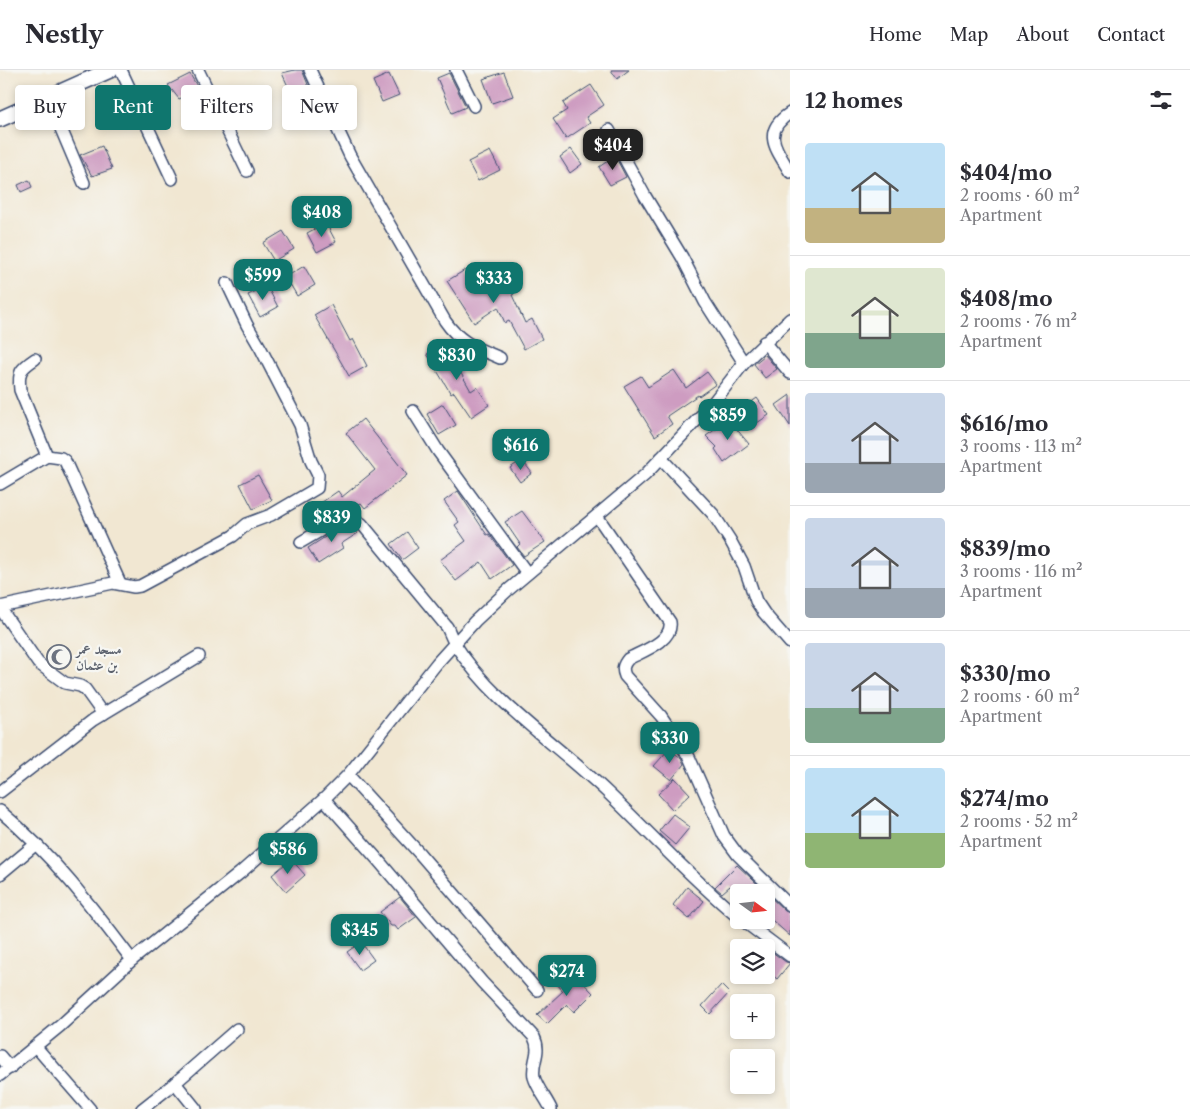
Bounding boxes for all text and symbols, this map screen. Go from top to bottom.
text: Nestly [25,20,103,49]
text: Home [869,24,922,46]
text: Map [950,24,988,46]
text: About [1016,24,1069,46]
text: Contact [1097,24,1165,46]
chip: Buy [15,85,85,130]
chip: Rent [95,85,171,130]
chip: Filters [181,85,272,130]
chip: New [282,85,357,130]
icon: filters [1147,86,1175,114]
text: 12 homes [805,88,903,113]
pin: $404 [583,128,643,171]
text: $404 [594,135,632,155]
text: $404/mo [960,160,1052,185]
icon: home [845,163,905,223]
text: 2 rooms · 60 m² [960,185,1080,205]
pin: $408 [292,196,352,238]
text: $408 [303,202,341,222]
text: Apartment [960,205,1042,225]
pin: $599 [233,258,293,301]
pin: $333 [464,262,524,304]
text: $599 [245,265,281,285]
text: $333 [476,268,512,288]
text: $408/mo [960,286,1053,311]
icon: home [845,288,905,348]
text: 2 rooms · 76 m² [960,311,1077,331]
text: Apartment [960,331,1042,351]
pin: $830 [427,338,487,381]
text: $830 [438,345,476,365]
pin: $859 [698,398,758,441]
text: $859 [709,405,747,425]
text: $616/mo [960,411,1048,436]
icon: home [845,413,905,473]
pin: $616 [491,428,551,471]
text: $616 [503,435,539,455]
text: 3 rooms · 113 m² [960,436,1082,456]
text: Apartment [960,456,1042,476]
pin: $839 [302,500,362,543]
text: $839 [313,507,351,527]
text: $839/mo [960,536,1051,561]
icon: home [845,538,905,598]
text: 3 rooms · 116 m² [960,561,1083,581]
text: Apartment [960,581,1042,601]
place label: مسجد عمر بن عثمان [74,640,122,674]
mosque icon: مسجد عمر بن عثمان [46,644,72,670]
text: $330/mo [960,661,1051,686]
icon: home [845,663,905,723]
text: 2 rooms · 60 m² [960,686,1080,706]
text: Apartment [960,706,1042,726]
pin: $330 [640,722,700,764]
text: $330 [651,728,689,748]
text: $274/mo [960,786,1049,811]
icon: home [845,788,905,848]
text: 2 rooms · 52 m² [960,811,1078,831]
text: Apartment [960,831,1042,851]
pin: $586 [258,832,318,875]
text: $586 [269,839,307,859]
north arrow [730,884,775,929]
map controls [730,884,775,1094]
pin: $345 [330,914,390,956]
text: $345 [342,920,378,940]
button: layers [730,939,775,984]
pin: $274 [537,954,597,997]
text: $274 [549,961,585,981]
button: + [730,994,775,1039]
button: − [730,1049,775,1094]

